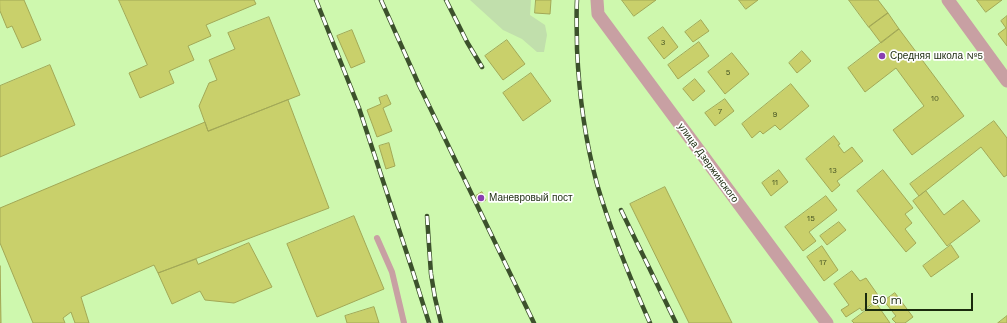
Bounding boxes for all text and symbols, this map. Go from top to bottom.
house number: 3 [661,38,665,48]
place label: Средняя школа №5 [890,50,983,62]
marker: Средняя школа №5 [877,51,887,61]
house number: 5 [726,68,730,78]
house number: 10 [931,94,939,104]
house number: 7 [718,107,722,117]
house number: 9 [773,110,777,120]
street label: улица Дзержинского [675,121,741,205]
house number: 13 [829,166,837,176]
house number: 11 [772,178,778,188]
place label: Маневровый пост [489,192,573,204]
marker: Маневровый пост [476,193,486,203]
house number: 15 [807,214,815,224]
house number: 17 [819,258,827,268]
scale bar [867,285,975,311]
text: 50 m [872,293,902,307]

